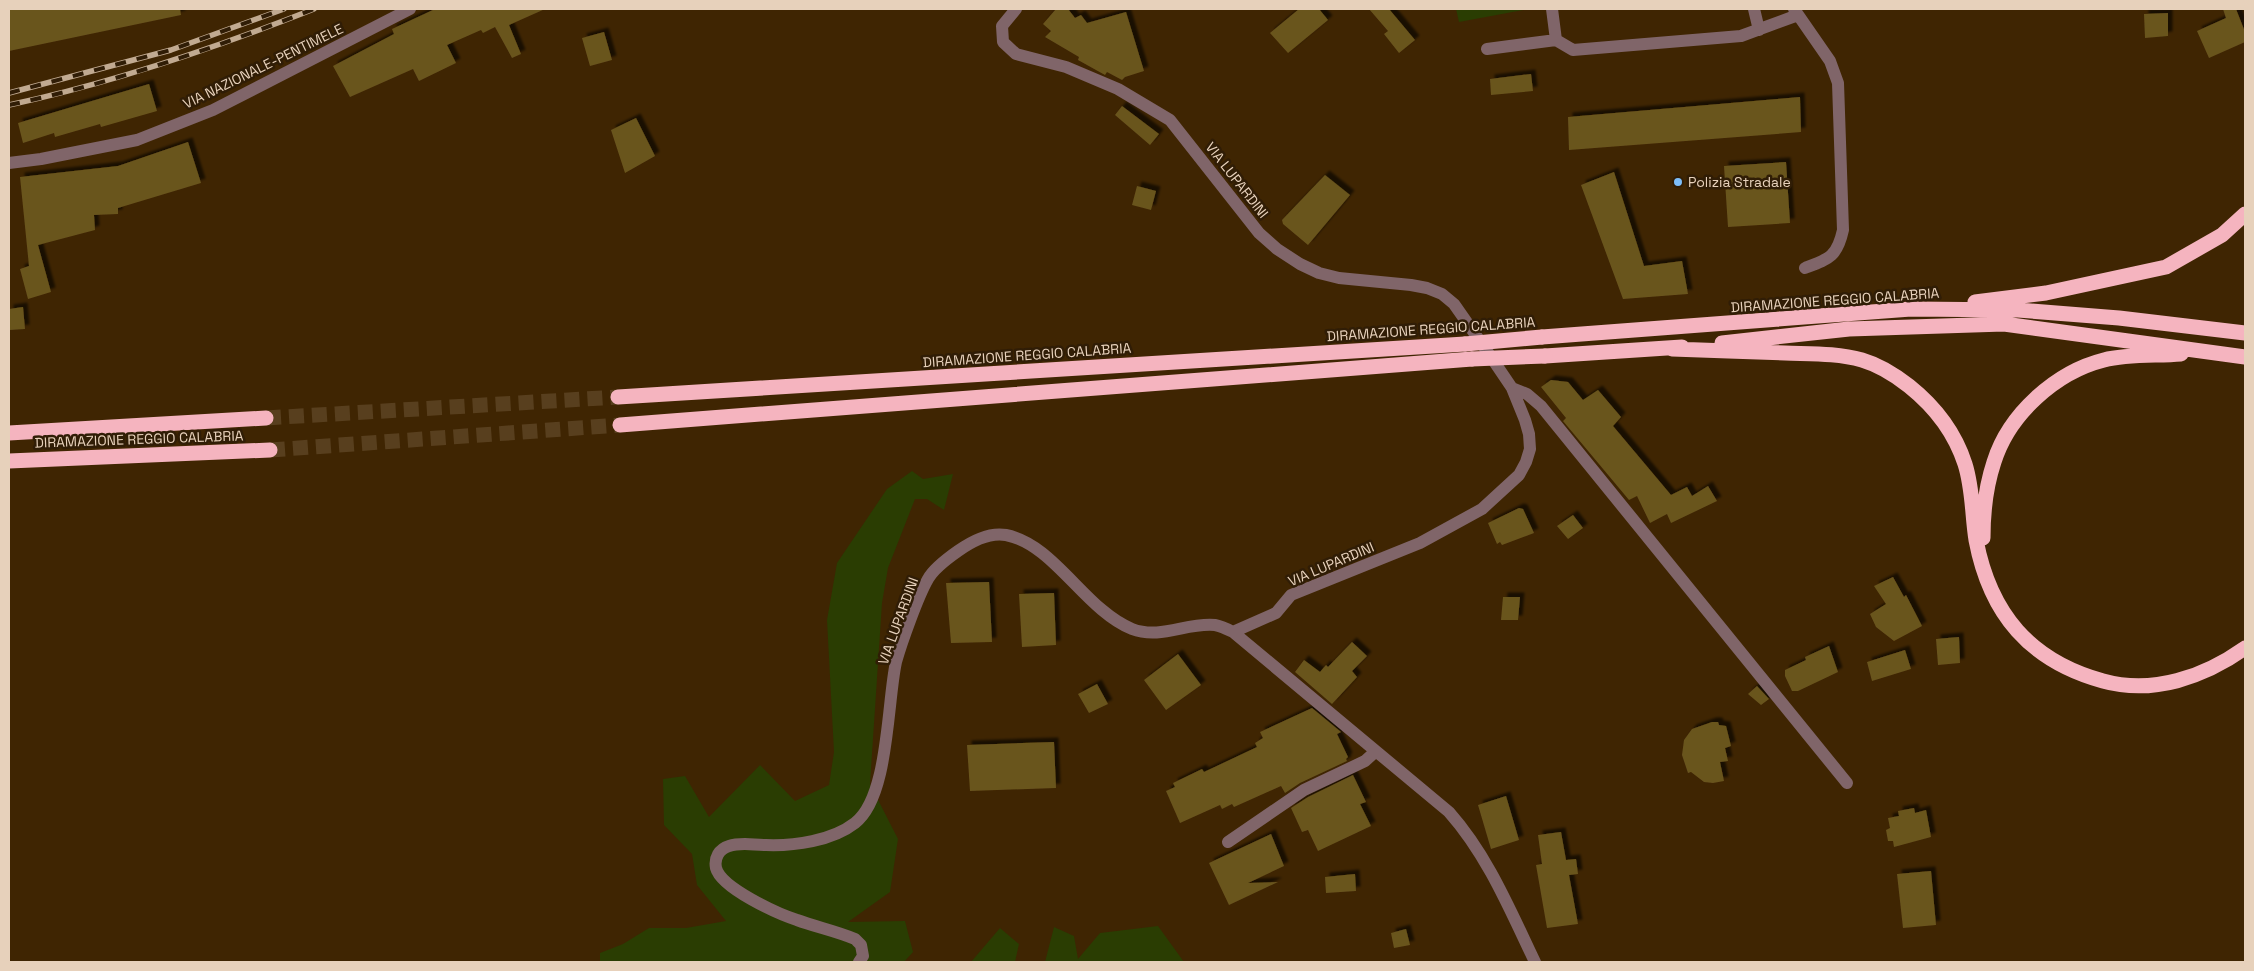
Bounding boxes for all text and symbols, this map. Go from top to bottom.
street label: VIA NAZIONALE-PENTIMELE [180,19,346,113]
street label: VIA LUPARDINI [1202,138,1272,222]
place label: Polizia Stradale [1688,173,1791,191]
marker: Polizia Stradale [1672,176,1684,188]
street label: DIRAMAZIONE REGGIO CALABRIA [1730,284,1940,316]
street label: DIRAMAZIONE REGGIO CALABRIA [1326,313,1536,345]
street label: DIRAMAZIONE REGGIO CALABRIA [922,339,1132,371]
street label: DIRAMAZIONE REGGIO CALABRIA [34,426,244,452]
street label: VIA LUPARDINI [1285,538,1377,590]
street label: VIA LUPARDINI [874,575,922,667]

